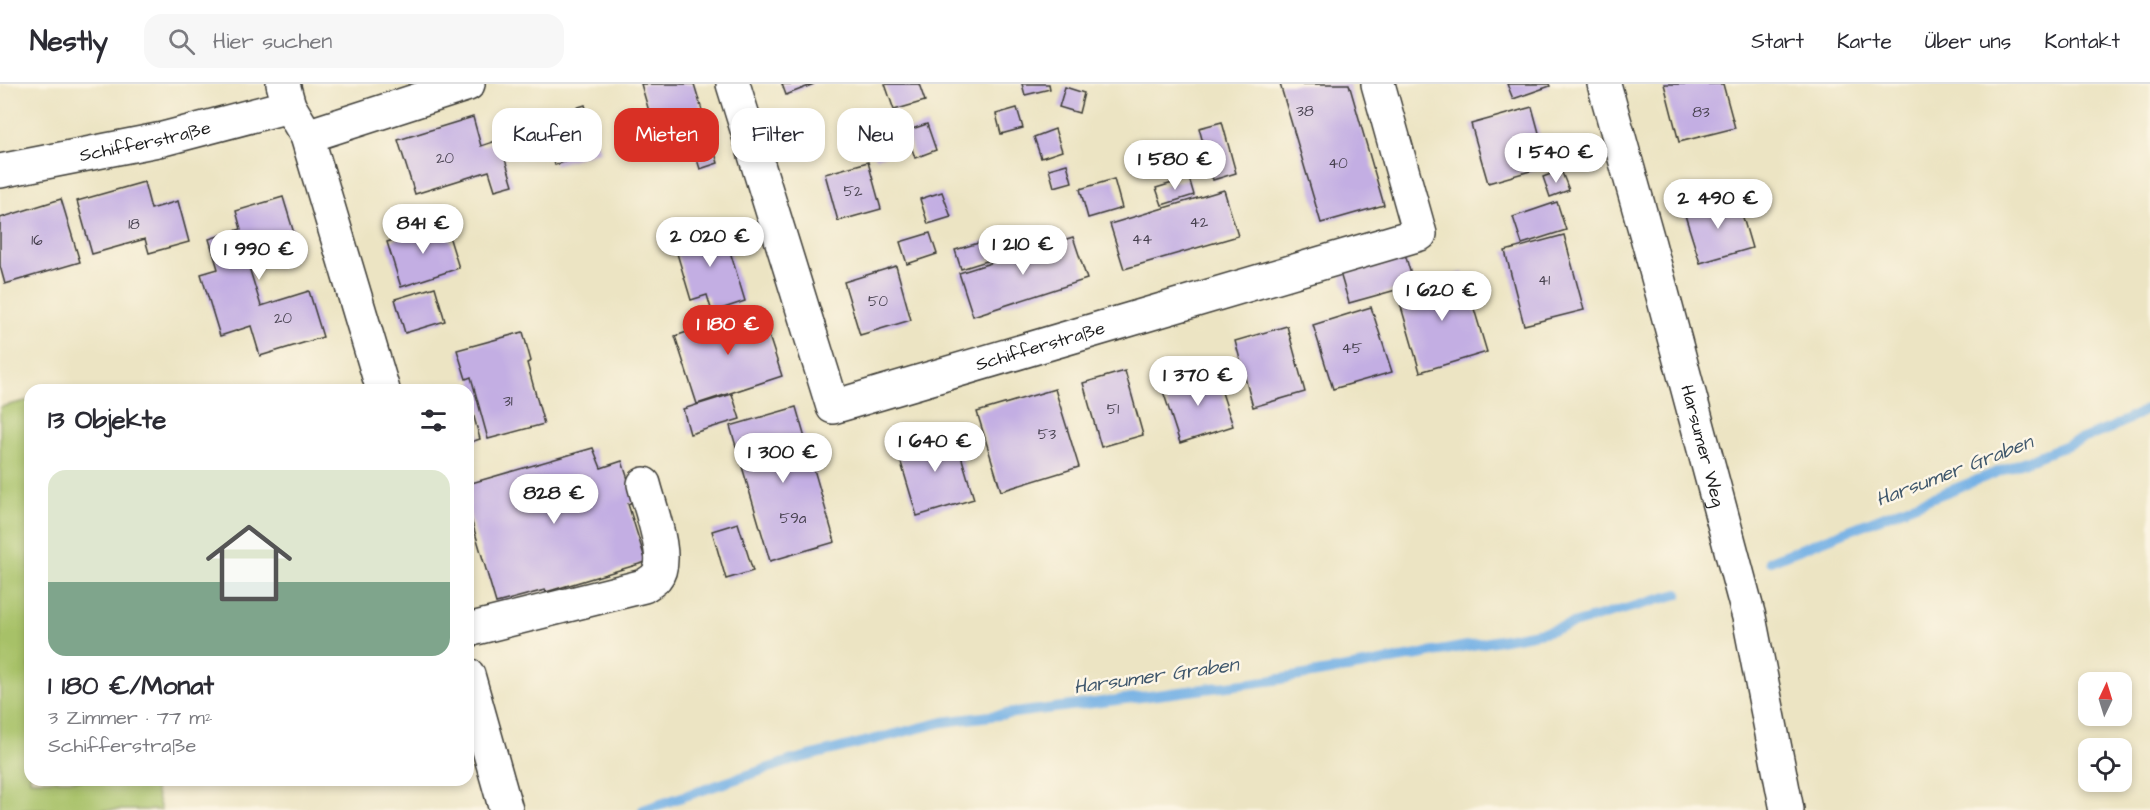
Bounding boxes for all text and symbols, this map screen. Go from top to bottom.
search box [144,14,564,68]
text: Nestly [30,22,108,61]
icon: search [165,25,198,58]
text: Hier suchen [213,26,332,57]
text: Start [1751,27,1804,56]
text: Karte [1837,27,1892,56]
text: Über uns [1925,27,2011,56]
text: Kontakt [2044,27,2120,56]
house number: 38 [1296,101,1314,122]
house number: 83 [1692,102,1710,123]
chip: Kaufen [492,108,602,162]
chip: Mieten [614,108,719,162]
chip: Filter [731,108,825,162]
chip: Neu [837,108,914,162]
street label: Schifferstraße [77,115,214,168]
pin: 1 540 € [1501,133,1611,184]
text: 1 540 € [1519,138,1593,166]
pin: 1 580 € [1120,140,1230,191]
text: 1 580 € [1138,145,1212,173]
house number: 20 [436,148,455,169]
house number: 40 [1328,153,1348,174]
pin: 2 490 € [1663,179,1773,230]
house number: 52 [843,181,863,202]
text: 2 490 € [1678,184,1758,212]
pin: 841 € [381,204,465,255]
text: 841 € [396,209,450,237]
house number: 42 [1190,212,1209,233]
house number: 18 [128,214,140,235]
pin: 2 020 € [655,217,765,268]
text: 2 020 € [670,222,750,250]
pin: 1 210 € [968,225,1078,276]
house number: 44 [1132,229,1152,250]
house number: 16 [31,230,43,251]
pin: 1 990 € [204,230,314,281]
text: 1 210 € [992,230,1054,258]
text: 1 990 € [224,235,294,263]
house number: 41 [1538,270,1550,291]
pin: 1 620 € [1387,271,1497,322]
text: 1 620 € [1406,276,1478,304]
house number: 50 [868,291,889,312]
pin: 1 180 € [673,305,783,356]
house number: 20 [274,308,293,329]
text: 1 180 € [697,310,759,338]
street label: Schifferstraße [973,315,1108,377]
house number: 45 [1342,338,1363,359]
pin: 1 370 € [1143,356,1253,407]
text: 1 370 € [1163,361,1233,389]
street label: Harsumer Weg [1674,382,1731,510]
house number: 31 [503,391,513,412]
house number: 51 [1107,399,1119,420]
text: 13 Objekte [48,402,166,438]
icon: filters [417,404,450,437]
pin: 1 640 € [880,422,990,473]
house number: 53 [1038,424,1056,445]
text: 1 640 € [898,427,972,455]
water label: Harsumer Graben [1872,427,2039,514]
pin: 1 300 € [728,433,838,484]
text: 1 300 € [748,438,818,466]
pin: 828 € [512,474,596,525]
text: 828 € [523,479,585,507]
house number: 59a [780,508,807,529]
icon: home [195,509,303,617]
water label: Harsumer Graben [1072,650,1242,701]
text: 1 180 €/Monat [48,668,214,704]
north arrow [2078,672,2132,726]
map controls [2078,672,2132,792]
text: 3 Zimmer · 77 m² [48,704,212,732]
text: Schifferstraße [48,732,196,760]
button: locate [2078,738,2132,792]

